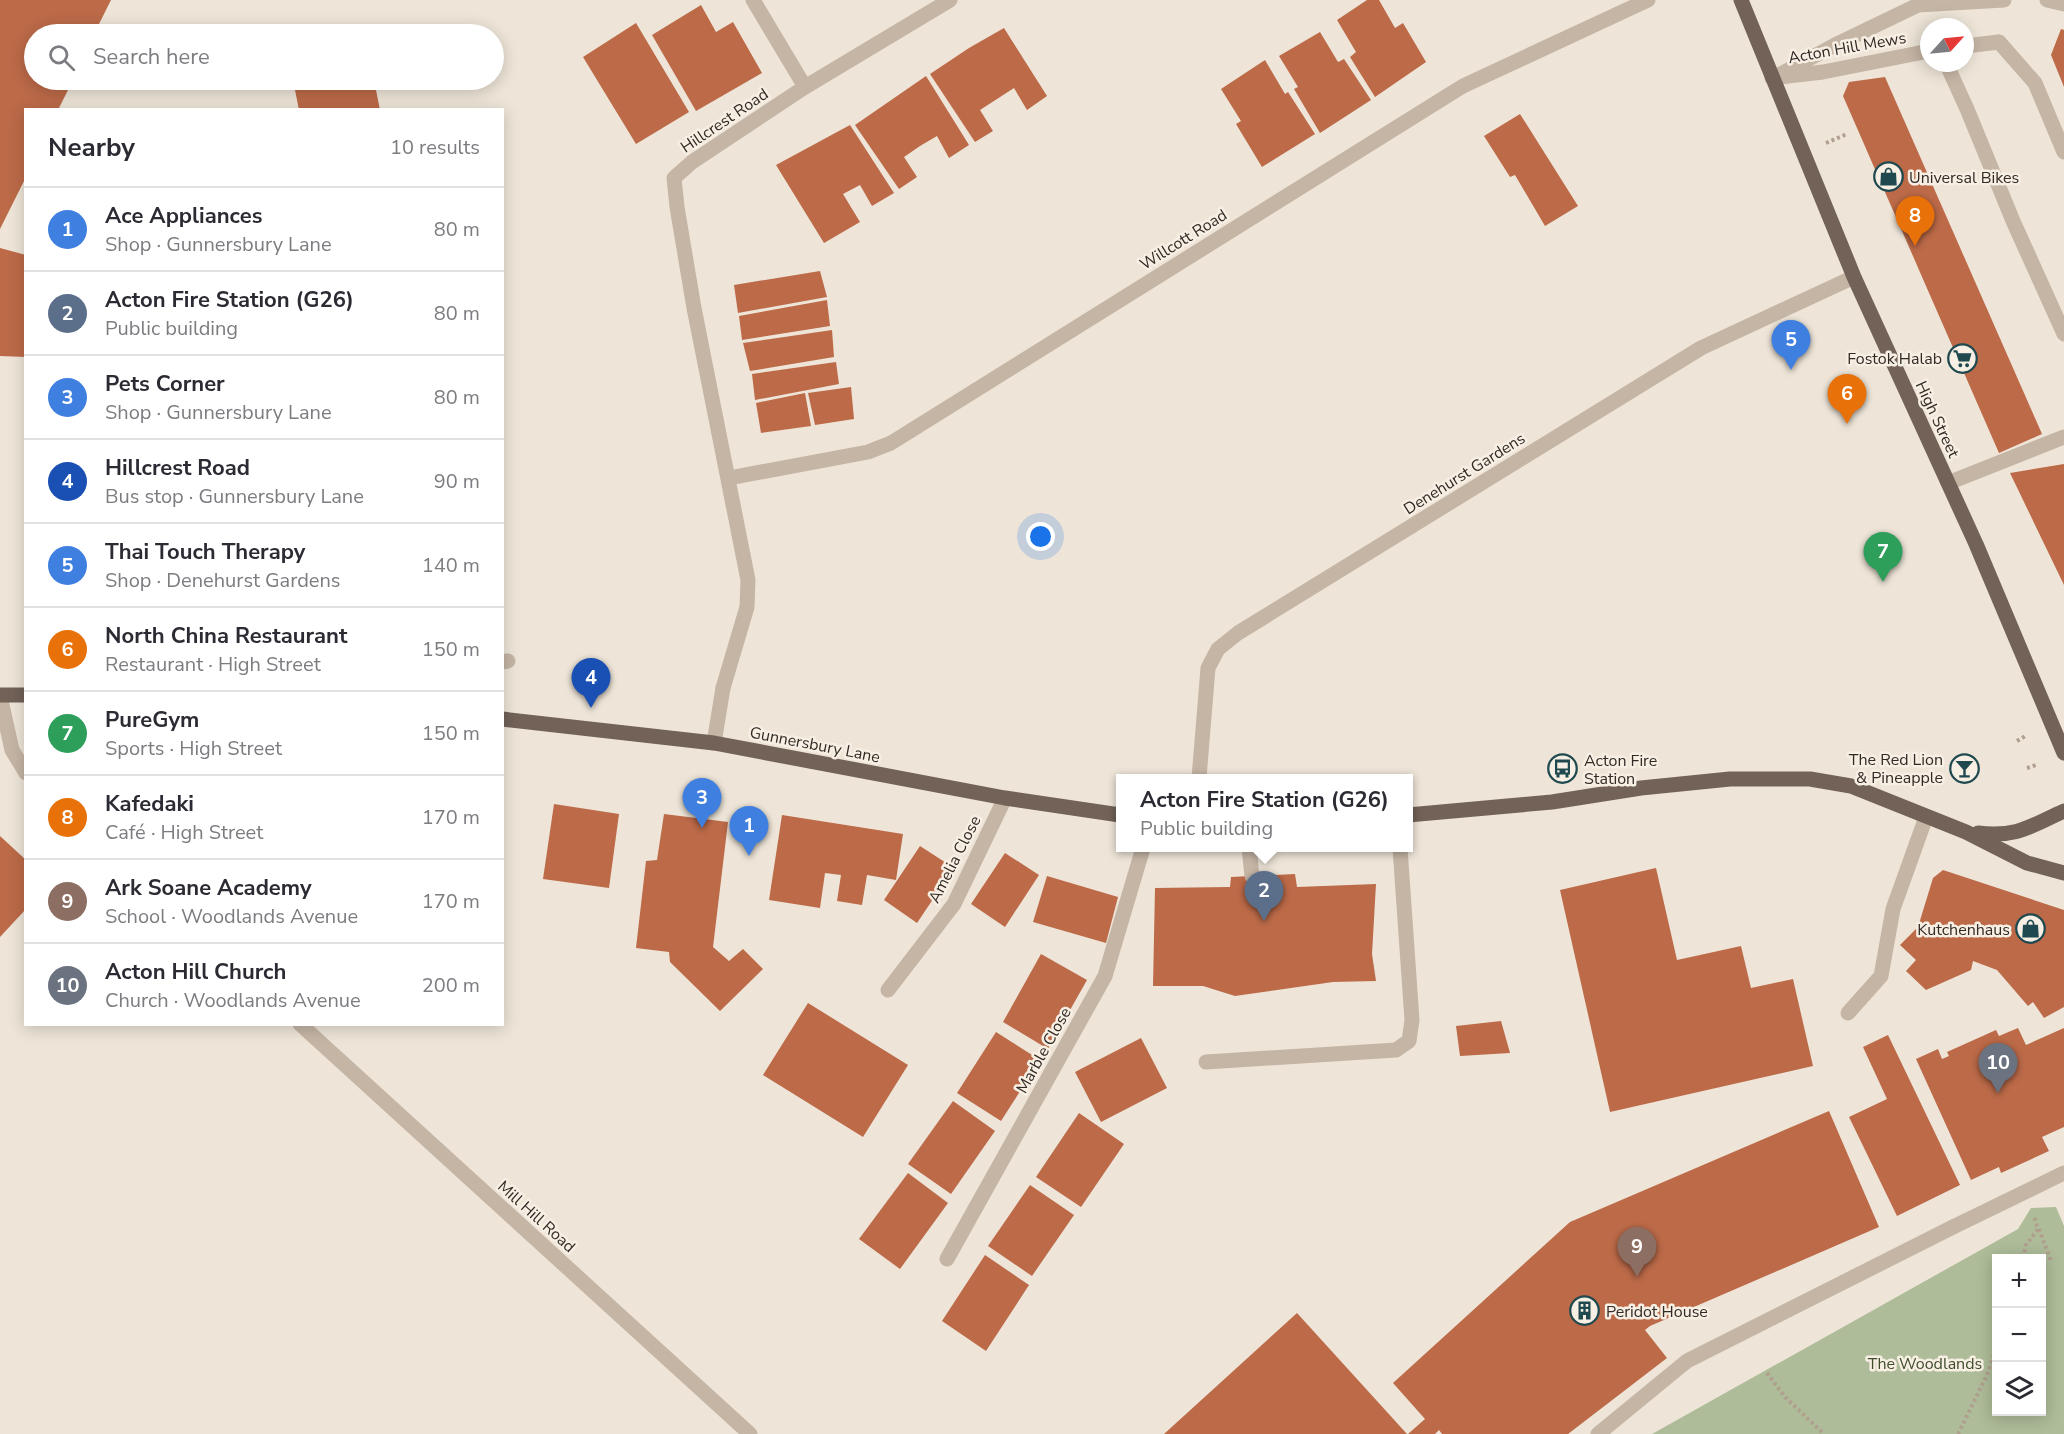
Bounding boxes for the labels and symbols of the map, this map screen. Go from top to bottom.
north arrow [1920,18,1974,72]
street label: Acton Hill Mews [1787,27,1908,69]
street label: Hillcrest Road [676,83,773,158]
shop icon: Universal Bikes [1872,161,1904,193]
place label: Universal Bikes [1909,167,2019,189]
pin: 8 [1896,196,1934,246]
street label: Willcott Road [1136,204,1231,275]
pin: 5 [1772,320,1810,370]
supermarket icon: Fostok Halab [1947,342,1979,374]
place label: Fostok Halab [1847,348,1942,370]
pin: 6 [1828,374,1866,424]
street label: High Street [1910,378,1965,462]
street label: Denehurst Gardens [1400,428,1529,520]
your location [1026,522,1055,551]
pin: 7 [1864,532,1902,582]
pin: 4 [572,658,610,708]
street label: Gunnersbury Lane [748,722,882,768]
place label: The Red Lion & Pineapple [1849,749,1943,789]
place label: Acton Fire Station [1584,750,1657,790]
bar icon: The Red Lion & Pineapple [1948,752,1980,784]
bus stop icon: Acton Fire Station [1547,753,1579,785]
pin: 3 [682,778,722,828]
pin: 1 [730,806,768,856]
street label: Amelia Close [923,812,986,907]
pin: 2 [1244,872,1284,921]
shop icon: Kutchenhaus [2015,913,2047,945]
place label: Kutchenhaus [1917,919,2010,941]
street label: Marble Close [1011,1004,1077,1097]
pin: 10 [1978,1044,2018,1093]
street label: Mill Hill Road [493,1176,580,1258]
pin: 9 [1618,1228,1656,1277]
building icon: Peridot House [1569,1295,1601,1327]
place label: Peridot House [1606,1301,1708,1323]
park label: The Woodlands [1868,1353,1982,1375]

